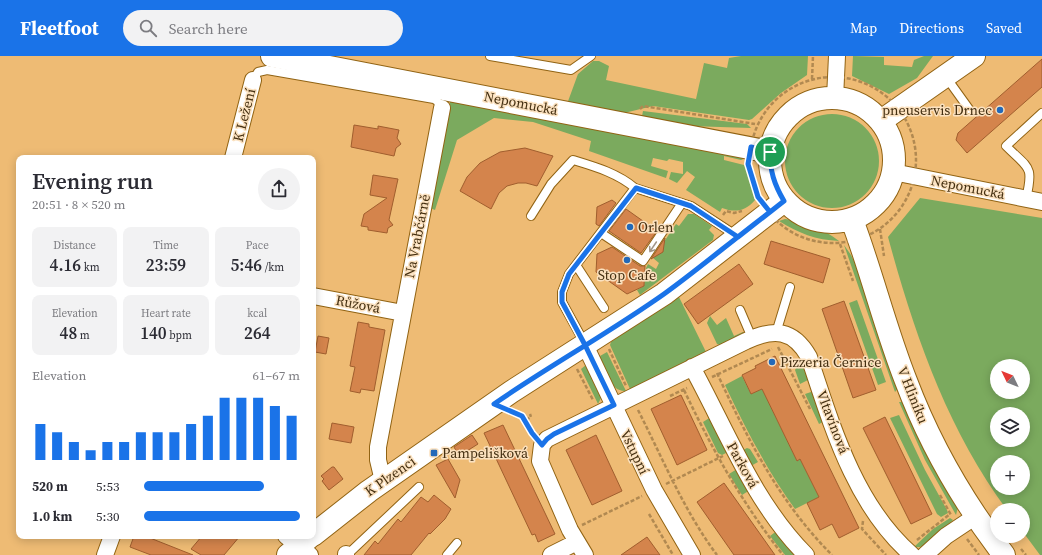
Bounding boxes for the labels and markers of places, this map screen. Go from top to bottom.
place label: pneuservis Drnec [882,100,992,120]
marker: pneuservis Drnec [995,105,1005,115]
pin [753,135,787,169]
place label: Orlen [638,217,674,237]
marker: Orlen [625,222,635,232]
marker: Stop Cafe [622,255,632,265]
place label: Stop Cafe [598,265,656,285]
place label: Pizzeria Černice [780,352,881,372]
marker: Pizzeria Černice [767,357,777,367]
place label: Pampelišková [442,443,529,463]
marker: Pampelišková [429,448,439,458]

